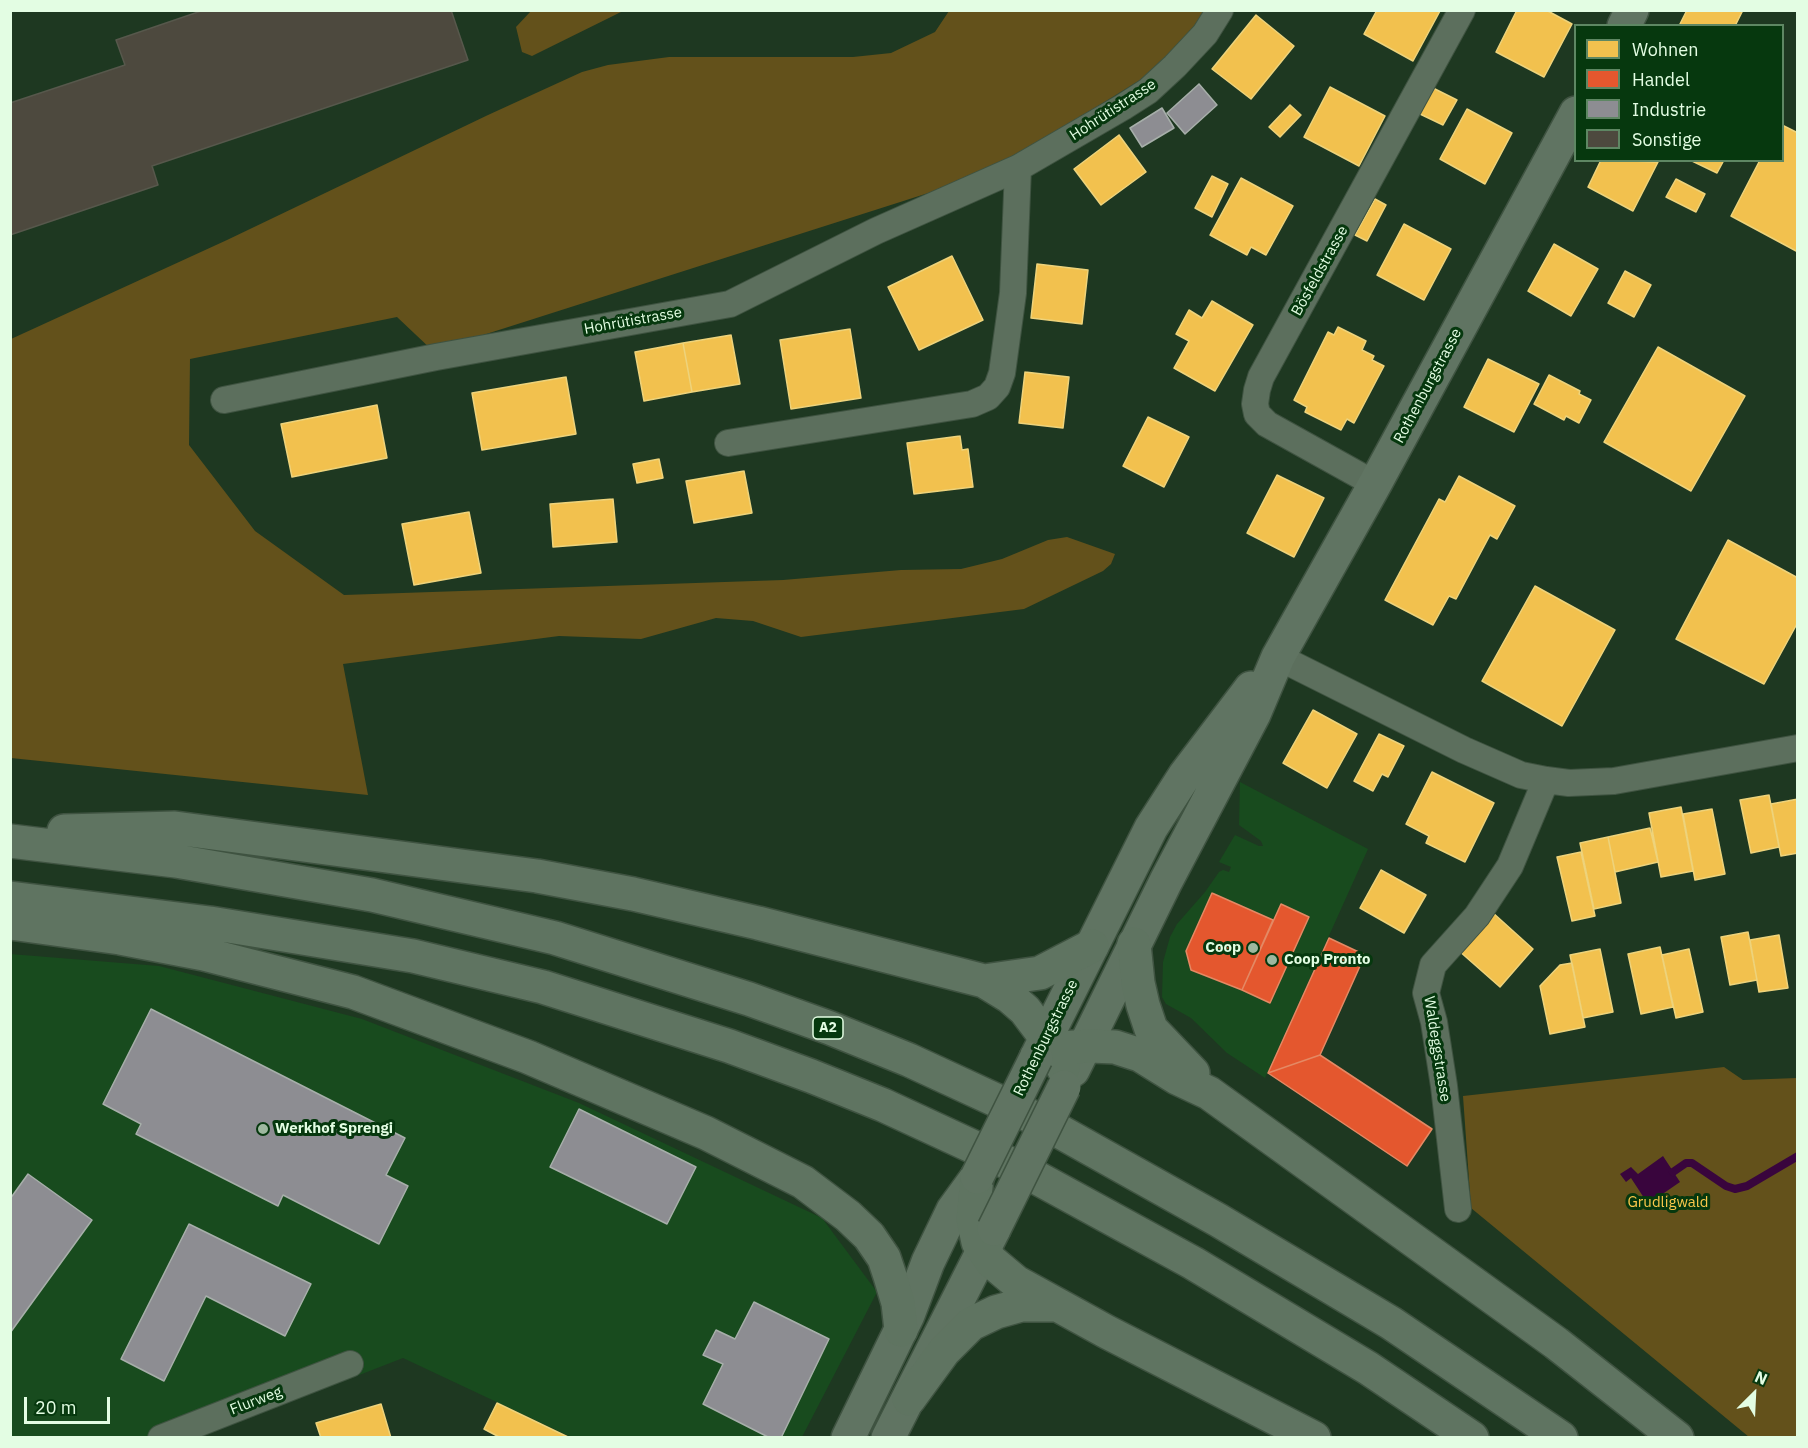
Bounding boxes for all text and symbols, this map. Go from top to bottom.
legend [1574,24,1784,162]
text: Wohnen [1632,38,1698,61]
text: Handel [1632,68,1690,91]
street label: Hohrütistrasse [1066,75,1160,145]
text: Industrie [1632,98,1706,121]
text: Sonstige [1632,128,1702,151]
street label: Bösfeldstrasse [1288,223,1352,319]
street label: Hohrütistrasse [583,304,683,338]
street label: Rothenburgstrasse [1390,326,1466,446]
place label: Coop [1205,939,1241,957]
marker: Coop [1246,941,1260,955]
place label: Coop Pronto [1284,951,1371,969]
marker: Coop Pronto [1265,953,1279,967]
street label: Rothenburgstrasse [1010,977,1082,1099]
street label: Waldeggstrasse [1420,995,1454,1103]
road number: A2 [813,1017,843,1039]
place label: Werkhof Sprengi [275,1120,393,1138]
marker: Werkhof Sprengi [256,1122,270,1136]
park label: Grudligwald [1627,1194,1709,1212]
north arrow [1724,1364,1784,1424]
text: N [1752,1366,1771,1389]
street label: Flurweg [227,1383,285,1419]
scale bar [27,1385,112,1423]
text: 20 m [35,1396,77,1419]

